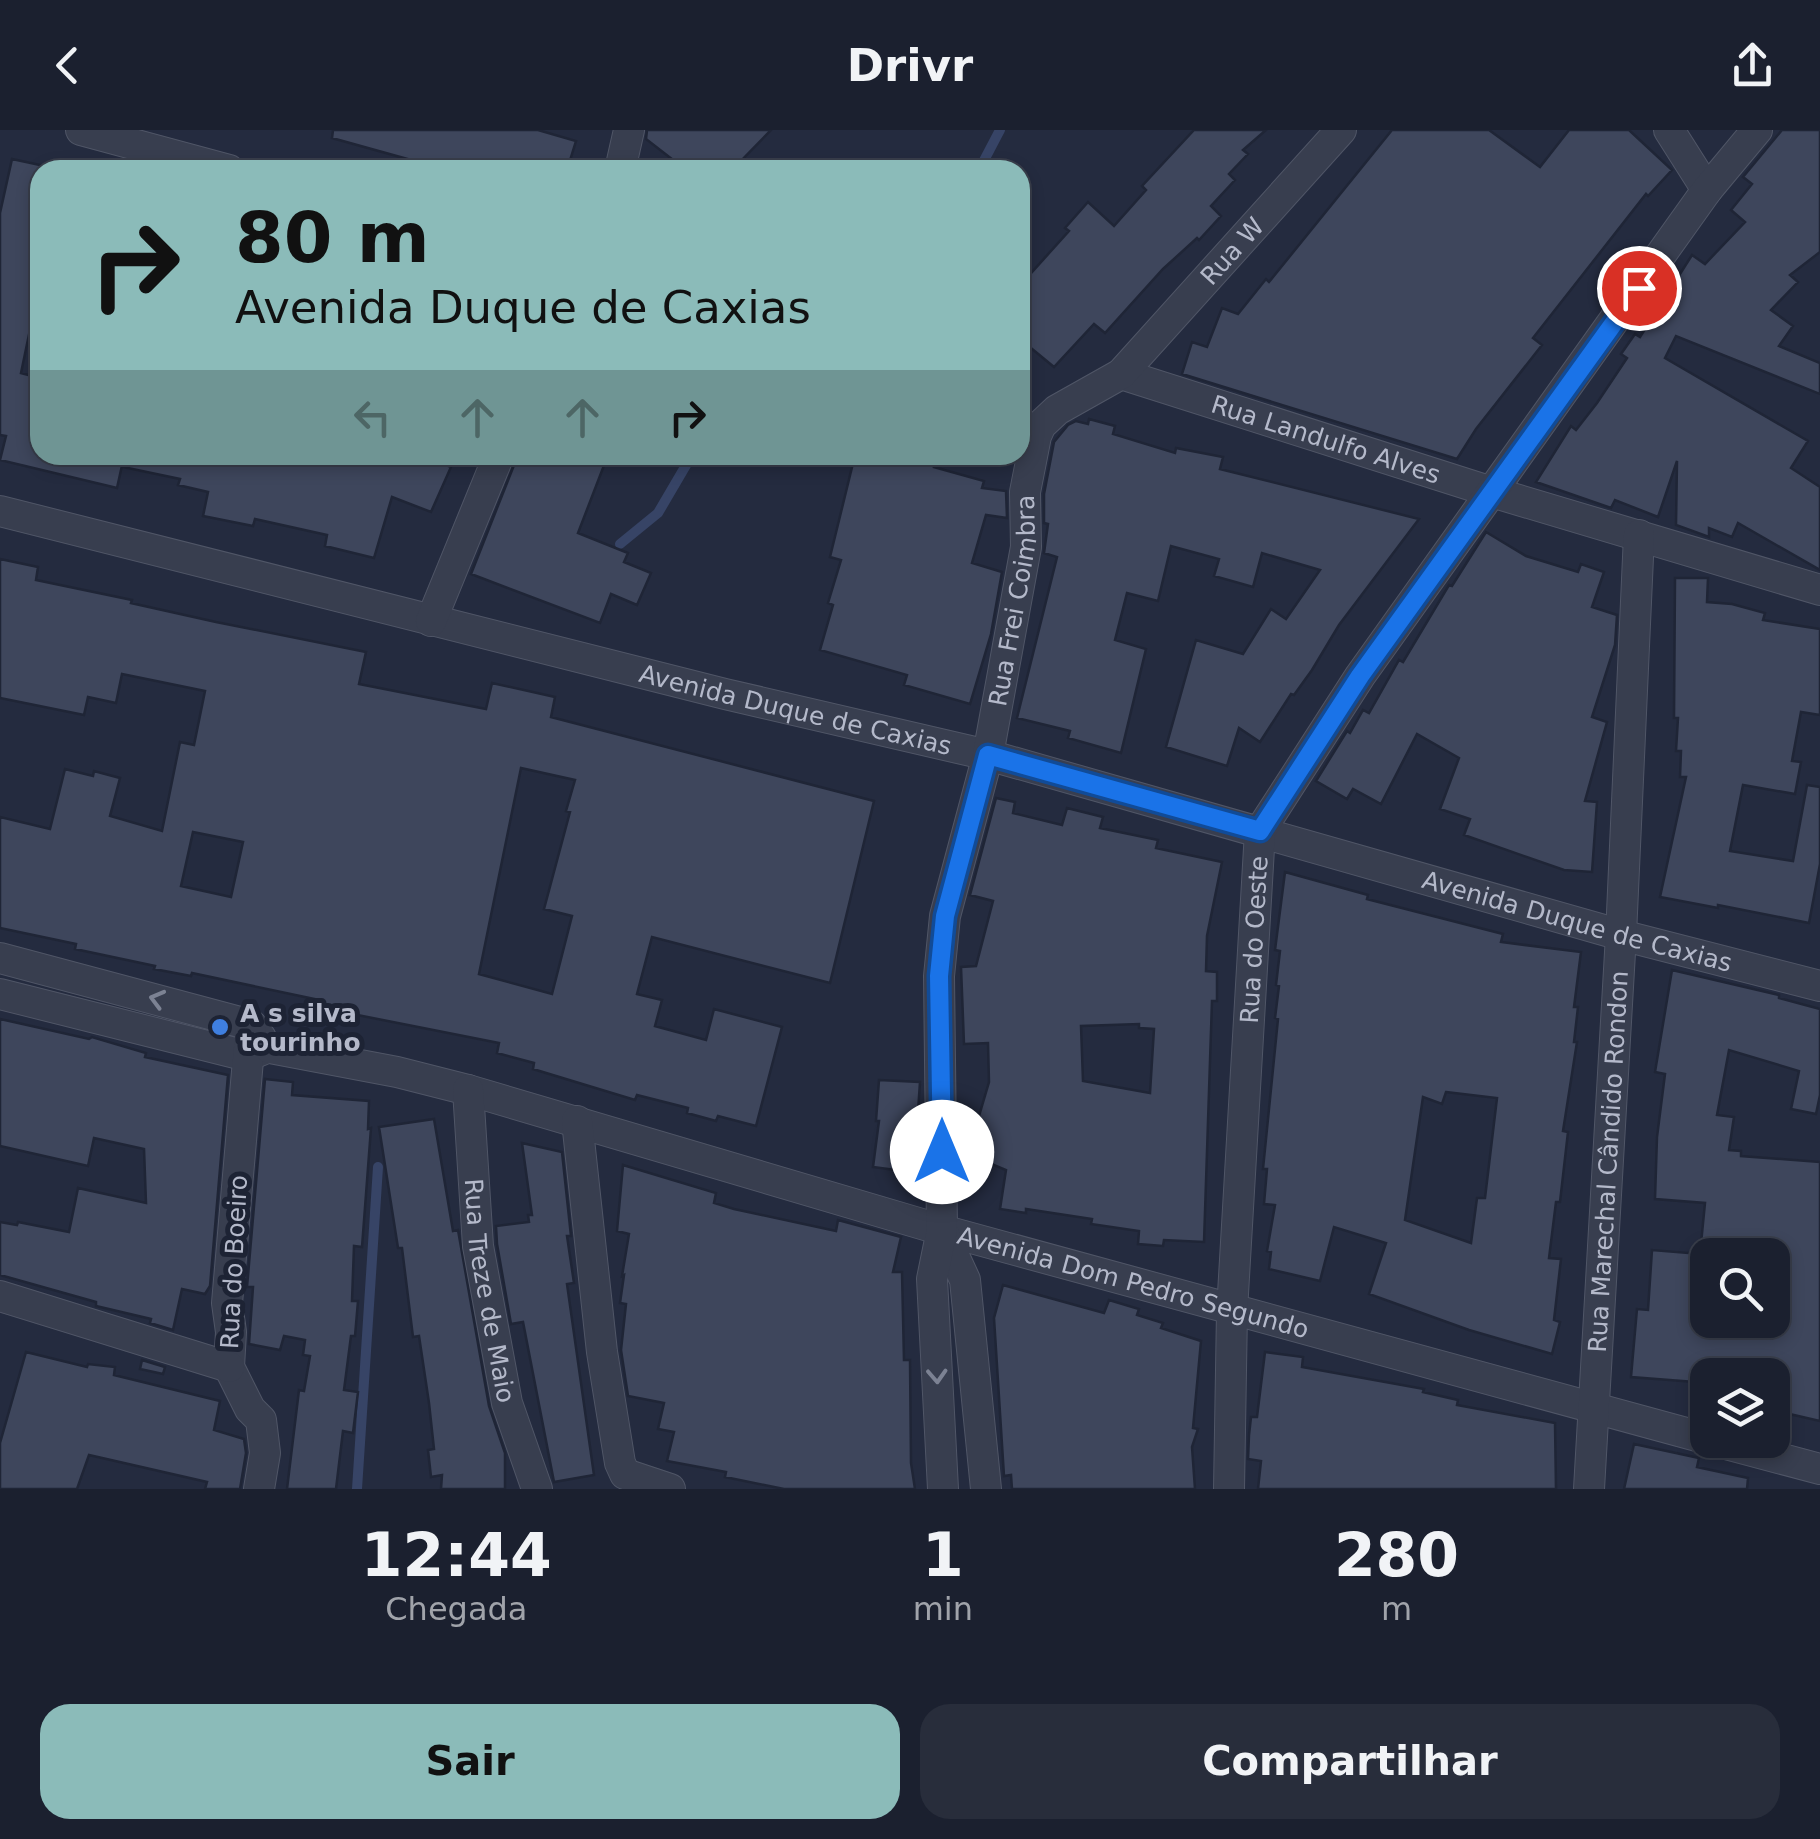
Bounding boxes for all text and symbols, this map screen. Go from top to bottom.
icon: back [40,38,95,93]
icon: share [1725,38,1780,93]
text: Drivr [847,39,973,92]
text: 80 m [235,197,430,279]
icon: right [70,200,200,330]
street label: Rua W [1194,211,1270,290]
pin [1597,246,1682,331]
icon: arrive [1612,261,1667,316]
text: Avenida Duque de Caxias [235,281,811,334]
street label: Rua Landulfo Alves [1208,389,1444,489]
icon: left [345,390,400,445]
icon: ahead [450,390,505,445]
icon: ahead [555,390,610,445]
icon: right [660,390,715,445]
street label: Rua Frei Coimbra [983,495,1042,708]
street label: Avenida Duque de Caxias [636,658,955,761]
street label: Rua do Oeste [1234,855,1273,1024]
street label: Avenida Duque de Caxias [1419,865,1735,977]
street label: Rua Marechal Cândido Rondon [1582,970,1633,1353]
one-way arrow [149,990,166,1011]
place label: A s silva tourinho [240,999,361,1057]
marker: A s silva tourinho [209,1016,231,1038]
position arrow [890,1100,994,1204]
street label: Rua do Boeiro [215,1174,253,1350]
street label: Rua Treze de Maio [459,1177,521,1405]
street label: Avenida Dom Pedro Segundo [954,1220,1312,1344]
map controls [1690,1238,1790,1458]
button: search [1690,1238,1790,1338]
button: layers [1690,1358,1790,1458]
one-way arrow [926,1368,947,1384]
text: 12:44 [361,1520,552,1590]
text: 1 [922,1520,964,1590]
text: 280 [1334,1520,1459,1590]
text: Chegada [385,1590,527,1628]
text: min [913,1590,973,1628]
text: m [1381,1590,1412,1628]
button: Sair [40,1704,900,1819]
button: Compartilhar [920,1704,1780,1819]

